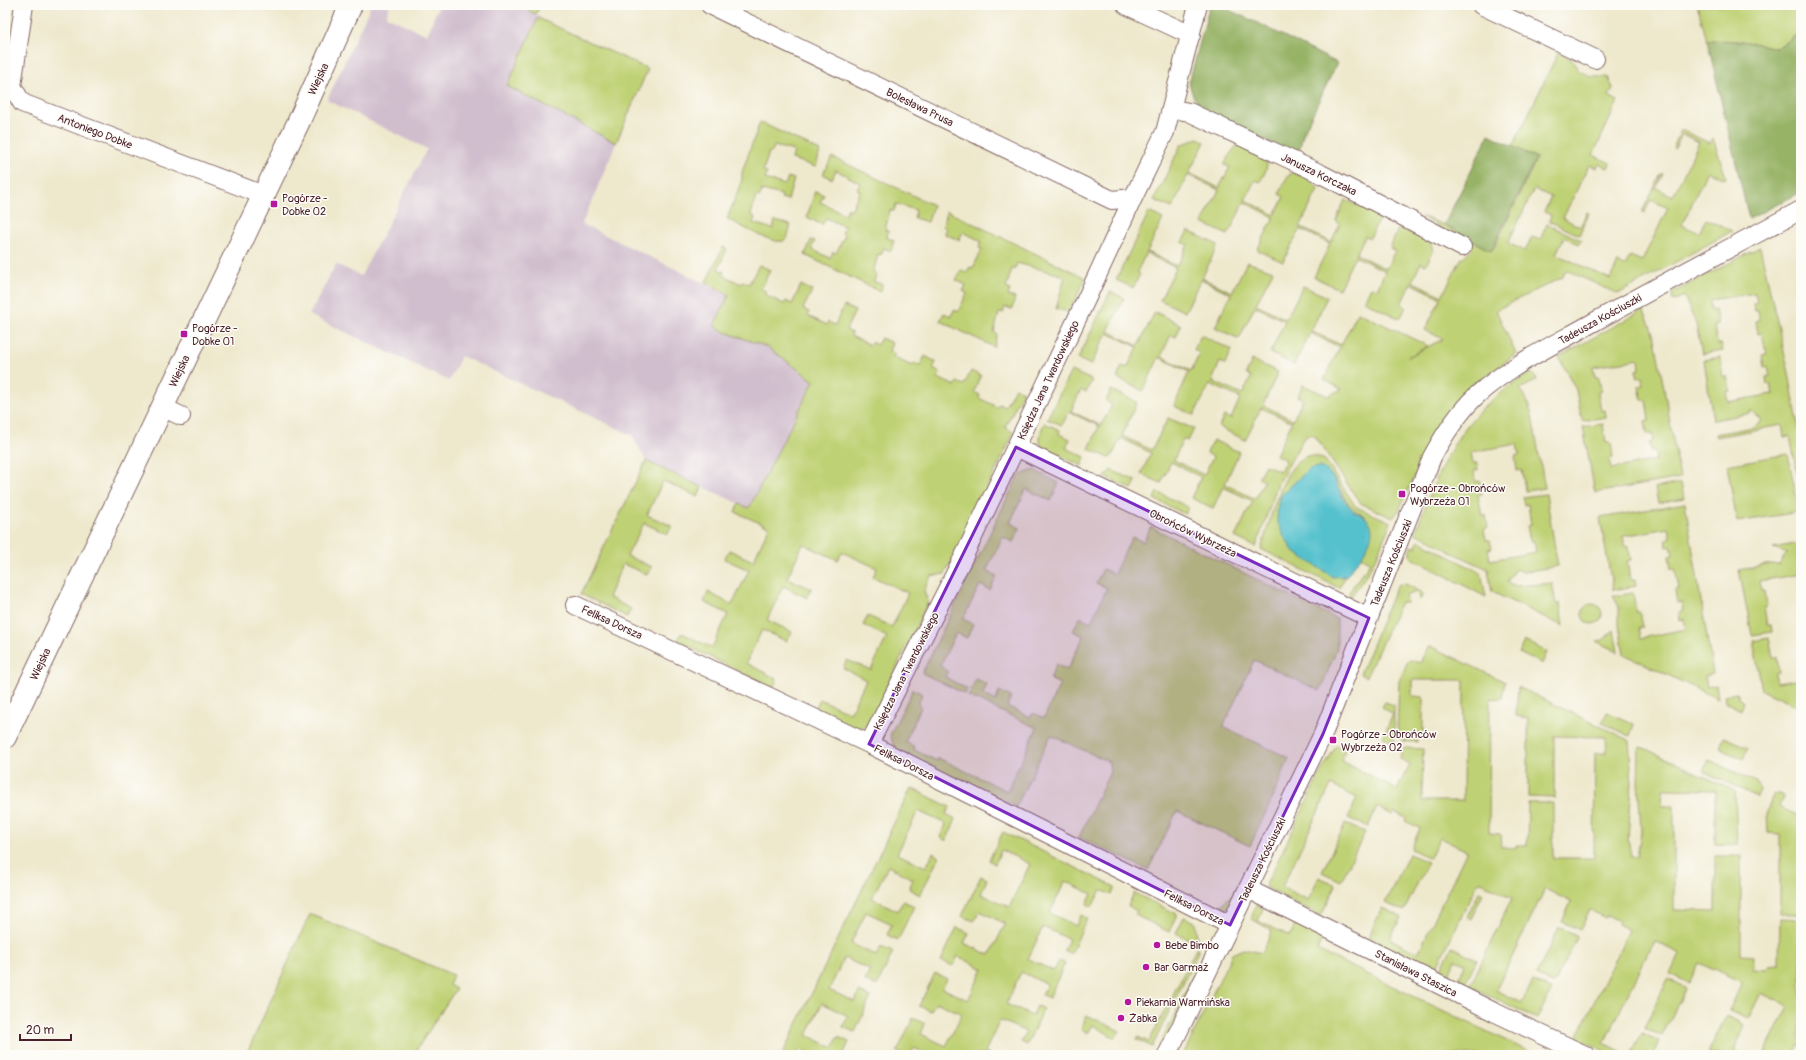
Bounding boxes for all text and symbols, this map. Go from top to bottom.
street label: Wiejska [305,61,332,97]
street label: Bolesława Prusa [884,86,956,129]
street label: Antoniego Dobke [56,111,135,152]
street label: Janusza Korczaka [1279,151,1359,198]
place label: Pogórze - Dobke 02 [282,192,328,218]
marker: Pogórze - Dobke 02 [269,199,279,209]
street label: Tadeusza Kościuszki [1556,291,1644,348]
street label: Księdza Jana Twardowskiego [1015,318,1082,442]
place label: Pogórze - Dobke 01 [192,322,238,348]
marker: Pogórze - Dobke 01 [179,329,189,339]
street label: Wiejska [166,353,193,389]
place label: Pogórze - Obrońców Wybrzeża 01 [1410,482,1506,508]
marker: Pogórze - Obrońców Wybrzeża 01 [1397,489,1407,499]
street label: Obrońców Wybrzeża [1147,507,1238,560]
street label: Tadeusza Kościuszki [1368,518,1415,609]
street label: Feliksa Dorsza [579,603,644,642]
street label: Księdza Jana Twardowskiego [871,610,942,732]
street label: Wiejska [27,646,54,682]
place label: Pogórze - Obrońców Wybrzeża 02 [1341,728,1437,754]
marker: Pogórze - Obrońców Wybrzeża 02 [1328,735,1338,745]
street label: Feliksa Dorsza [872,742,936,783]
street label: Tadeusza Kościuszki [1236,816,1289,905]
street label: Feliksa Dorsza [1162,887,1226,928]
place label: Bebe Bimbo [1165,939,1219,952]
marker: Bebe Bimbo [1152,940,1162,950]
street label: Stanisława Staszica [1372,947,1459,1000]
place label: Bar Garmaż [1154,961,1209,974]
marker: Bar Garmaż [1141,962,1151,972]
place label: Piekarnia Warmińska [1136,996,1230,1009]
marker: Piekarnia Warmińska [1123,997,1133,1007]
place label: Żabka [1129,1012,1157,1025]
marker: Żabka [1116,1013,1126,1023]
scale bar [20,1016,71,1042]
text: 20 m [26,1023,55,1038]

